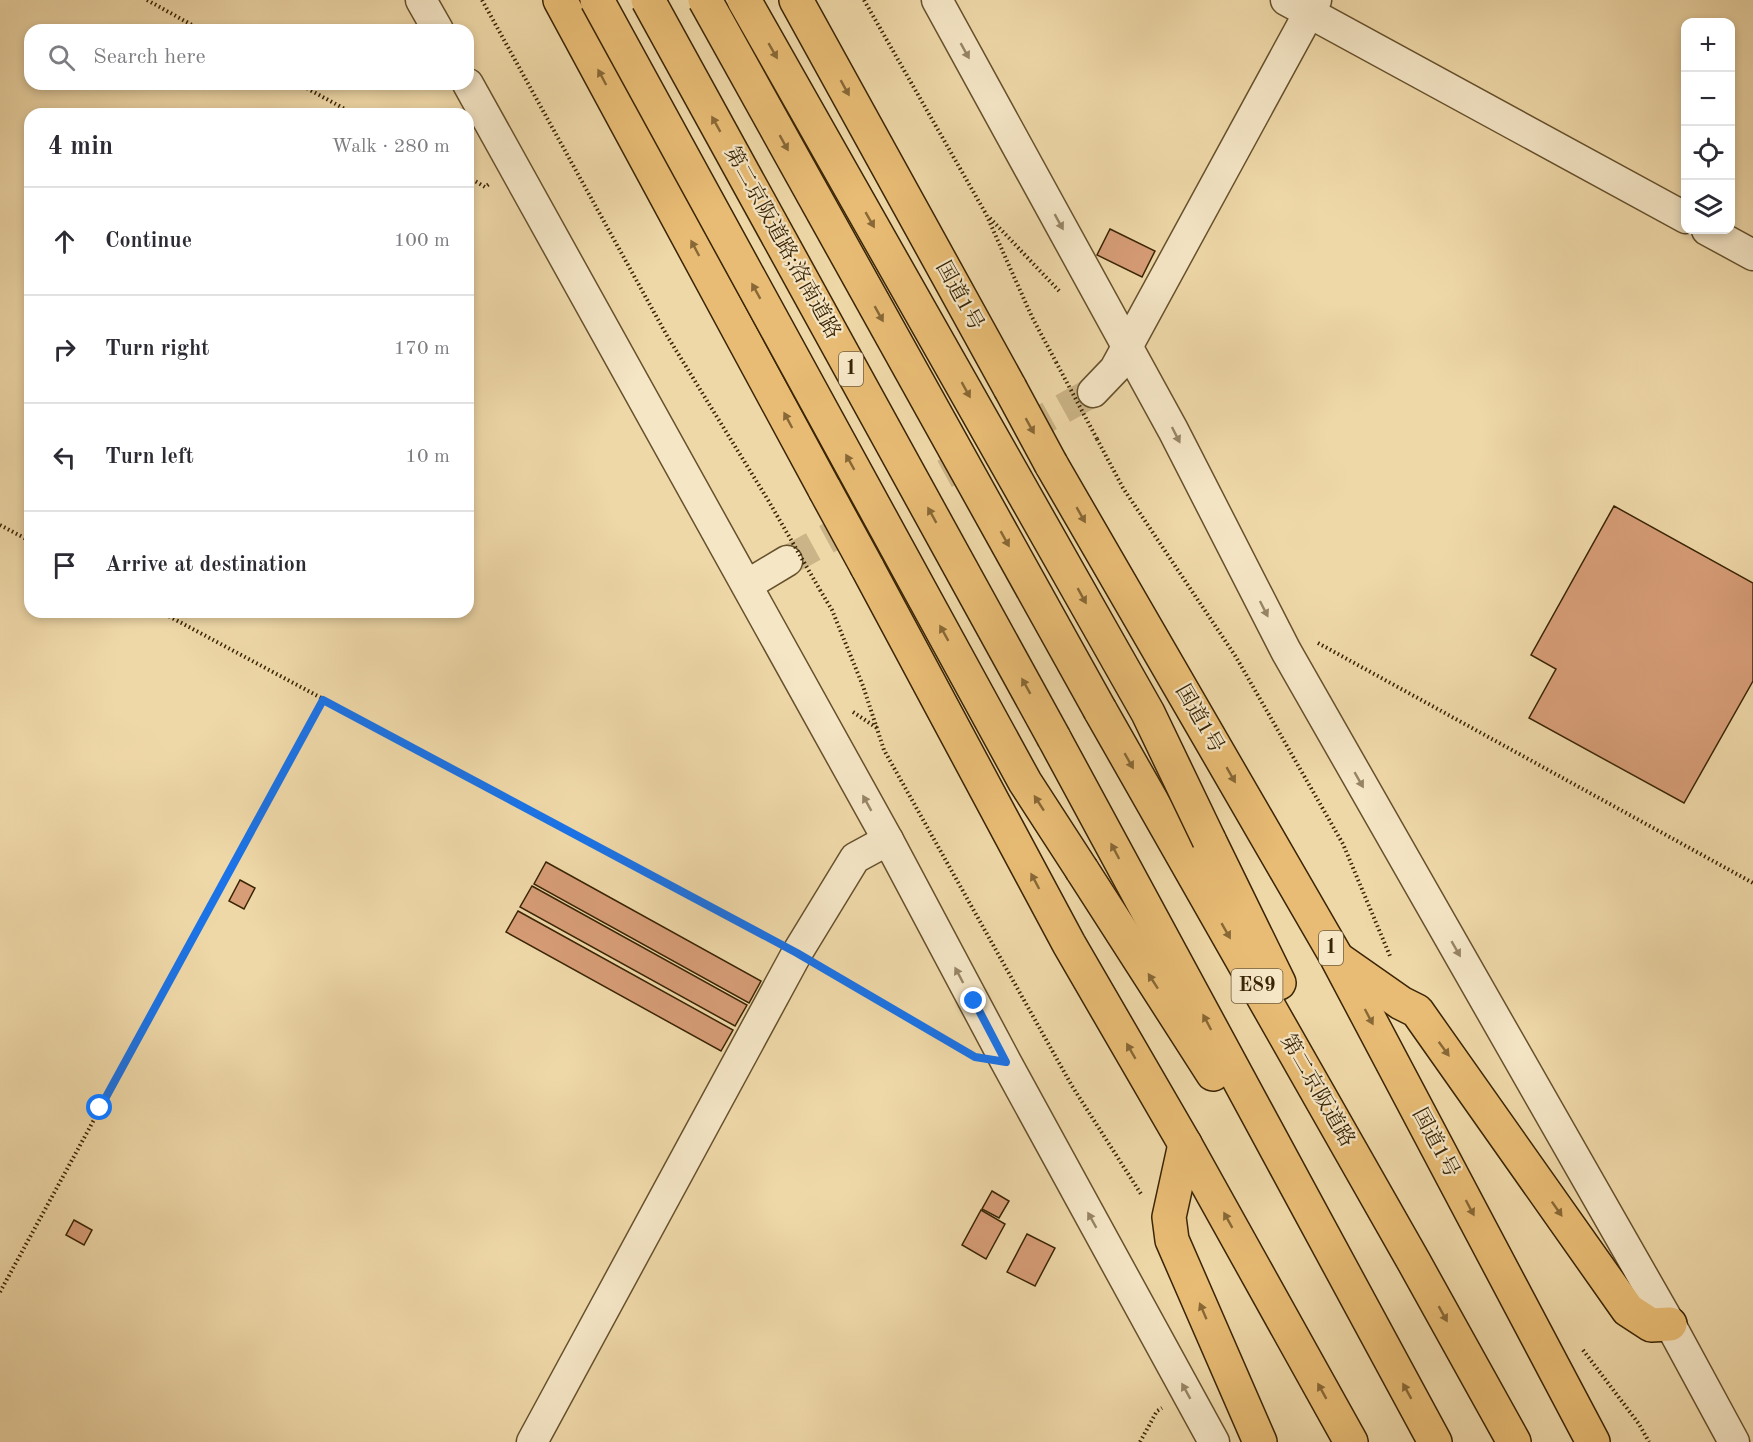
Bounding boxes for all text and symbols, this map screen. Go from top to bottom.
map controls [1681,18,1735,234]
button: + [1681,18,1735,72]
search box [24,24,474,90]
icon: search [45,41,78,74]
one-way arrow [768,43,778,60]
one-way arrow [960,43,970,60]
text: Search here [93,46,206,68]
one-way arrow [597,68,607,85]
button: − [1681,72,1735,126]
one-way arrow [840,80,850,97]
one-way arrow [711,115,721,132]
button: locate [1681,126,1735,180]
text: 4 min [48,134,113,160]
one-way arrow [779,135,789,152]
text: Walk · 280 m [331,137,450,157]
street label: 第二京阪道路;洛南道路 [720,143,845,343]
button: layers [1681,180,1735,234]
one-way arrow [864,212,875,228]
one-way arrow [1054,214,1064,231]
icon: ahead [48,225,81,258]
text: Continue [105,230,192,252]
text: 100 m [394,231,450,251]
one-way arrow [690,240,700,257]
street label: 国道1号 [932,257,988,334]
one-way arrow [751,283,761,300]
one-way arrow [874,305,884,322]
icon: right [48,333,81,366]
text: Turn right [105,338,209,360]
text: 170 m [394,339,450,359]
road number: 1 [839,352,863,386]
one-way arrow [960,382,971,398]
one-way arrow [783,411,793,428]
one-way arrow [1025,418,1035,435]
one-way arrow [1171,427,1181,444]
icon: left [48,441,81,474]
text: Turn left [105,446,194,468]
text: 10 m [405,447,450,467]
one-way arrow [845,454,855,471]
one-way arrow [927,507,937,524]
one-way arrow [1075,507,1086,523]
one-way arrow [1000,531,1010,548]
icon: arrive [48,549,81,582]
text: Arrive at destination [105,554,307,576]
one-way arrow [1077,588,1087,605]
one-way arrow [1260,601,1269,618]
one-way arrow [939,624,949,641]
one-way arrow [1021,677,1031,694]
street label: 国道1号 [1171,680,1229,757]
one-way arrow [1124,753,1135,769]
one-way arrow [1226,766,1236,783]
one-way arrow [1354,772,1364,789]
one-way arrow [862,794,872,811]
one-way arrow [1033,796,1045,812]
one-way arrow [1110,842,1120,859]
one-way arrow [1030,873,1040,890]
one-way arrow [1220,922,1230,939]
road number: 1 [1319,931,1343,965]
one-way arrow [1450,941,1461,957]
one-way arrow [954,966,964,983]
road number: E89 [1232,969,1282,1003]
one-way arrow [1148,973,1159,989]
route end [960,987,986,1013]
one-way arrow [1363,1008,1373,1026]
one-way arrow [1202,1014,1212,1031]
street label: 第二京阪道路 [1276,1030,1359,1151]
one-way arrow [1438,1041,1450,1057]
one-way arrow [1126,1042,1136,1059]
route start [86,1094,112,1120]
street label: 国道1号 [1408,1104,1464,1181]
one-way arrow [1465,1200,1475,1217]
one-way arrow [1551,1200,1563,1216]
one-way arrow [1087,1211,1097,1228]
one-way arrow [1223,1211,1233,1228]
one-way arrow [1198,1302,1208,1320]
one-way arrow [1437,1305,1447,1322]
one-way arrow [1181,1382,1191,1399]
one-way arrow [1317,1382,1327,1399]
one-way arrow [1402,1382,1412,1399]

